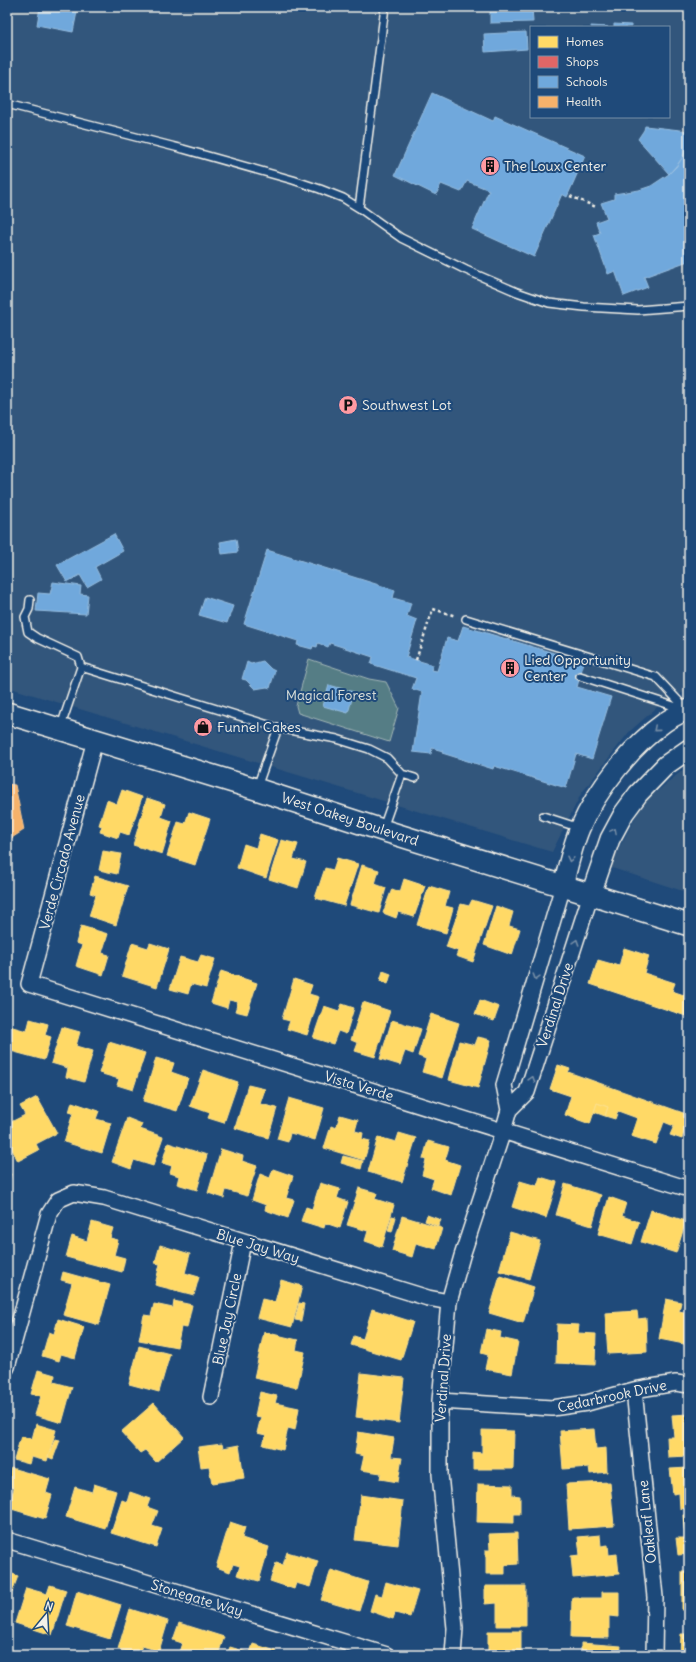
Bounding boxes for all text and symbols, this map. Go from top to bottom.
legend [530,26,670,118]
text: Homes [566,34,604,49]
text: Shops [566,54,599,69]
text: Schools [566,74,607,89]
text: Health [566,94,602,109]
building icon: The Loux Center [479,155,501,177]
place label: The Loux Center [504,157,606,175]
parking icon: Southwest Lot [337,394,359,416]
place label: Southwest Lot [362,396,452,414]
place label: Lied Opportunity Center [524,651,631,685]
building icon: Lied Opportunity Center [499,657,521,679]
park label: Magical Forest [286,686,377,704]
shop icon: Funnel Cakes [192,716,214,738]
place label: Funnel Cakes [217,718,301,736]
one-way arrow [653,725,661,732]
street label: West Oakey Boulevard [279,788,421,850]
street label: Verde Circado Avenue [35,792,89,932]
one-way arrow [609,828,617,835]
one-way arrow [566,855,574,862]
one-way arrow [571,939,580,946]
street label: Verdinal Drive [533,960,577,1050]
one-way arrow [532,974,541,981]
street label: Vista Verde [322,1067,396,1105]
one-way arrow [527,1076,535,1083]
street label: Blue Jay Way [214,1225,302,1267]
street label: Blue Jay Circle [208,1271,246,1367]
street label: Verdinal Drive [431,1333,455,1423]
street label: Cedarbrook Drive [556,1376,668,1416]
street label: Oakleaf Lane [634,1479,660,1565]
street label: Stonegate Way [149,1575,245,1621]
north arrow [26,1596,66,1636]
text: N [43,1599,55,1614]

